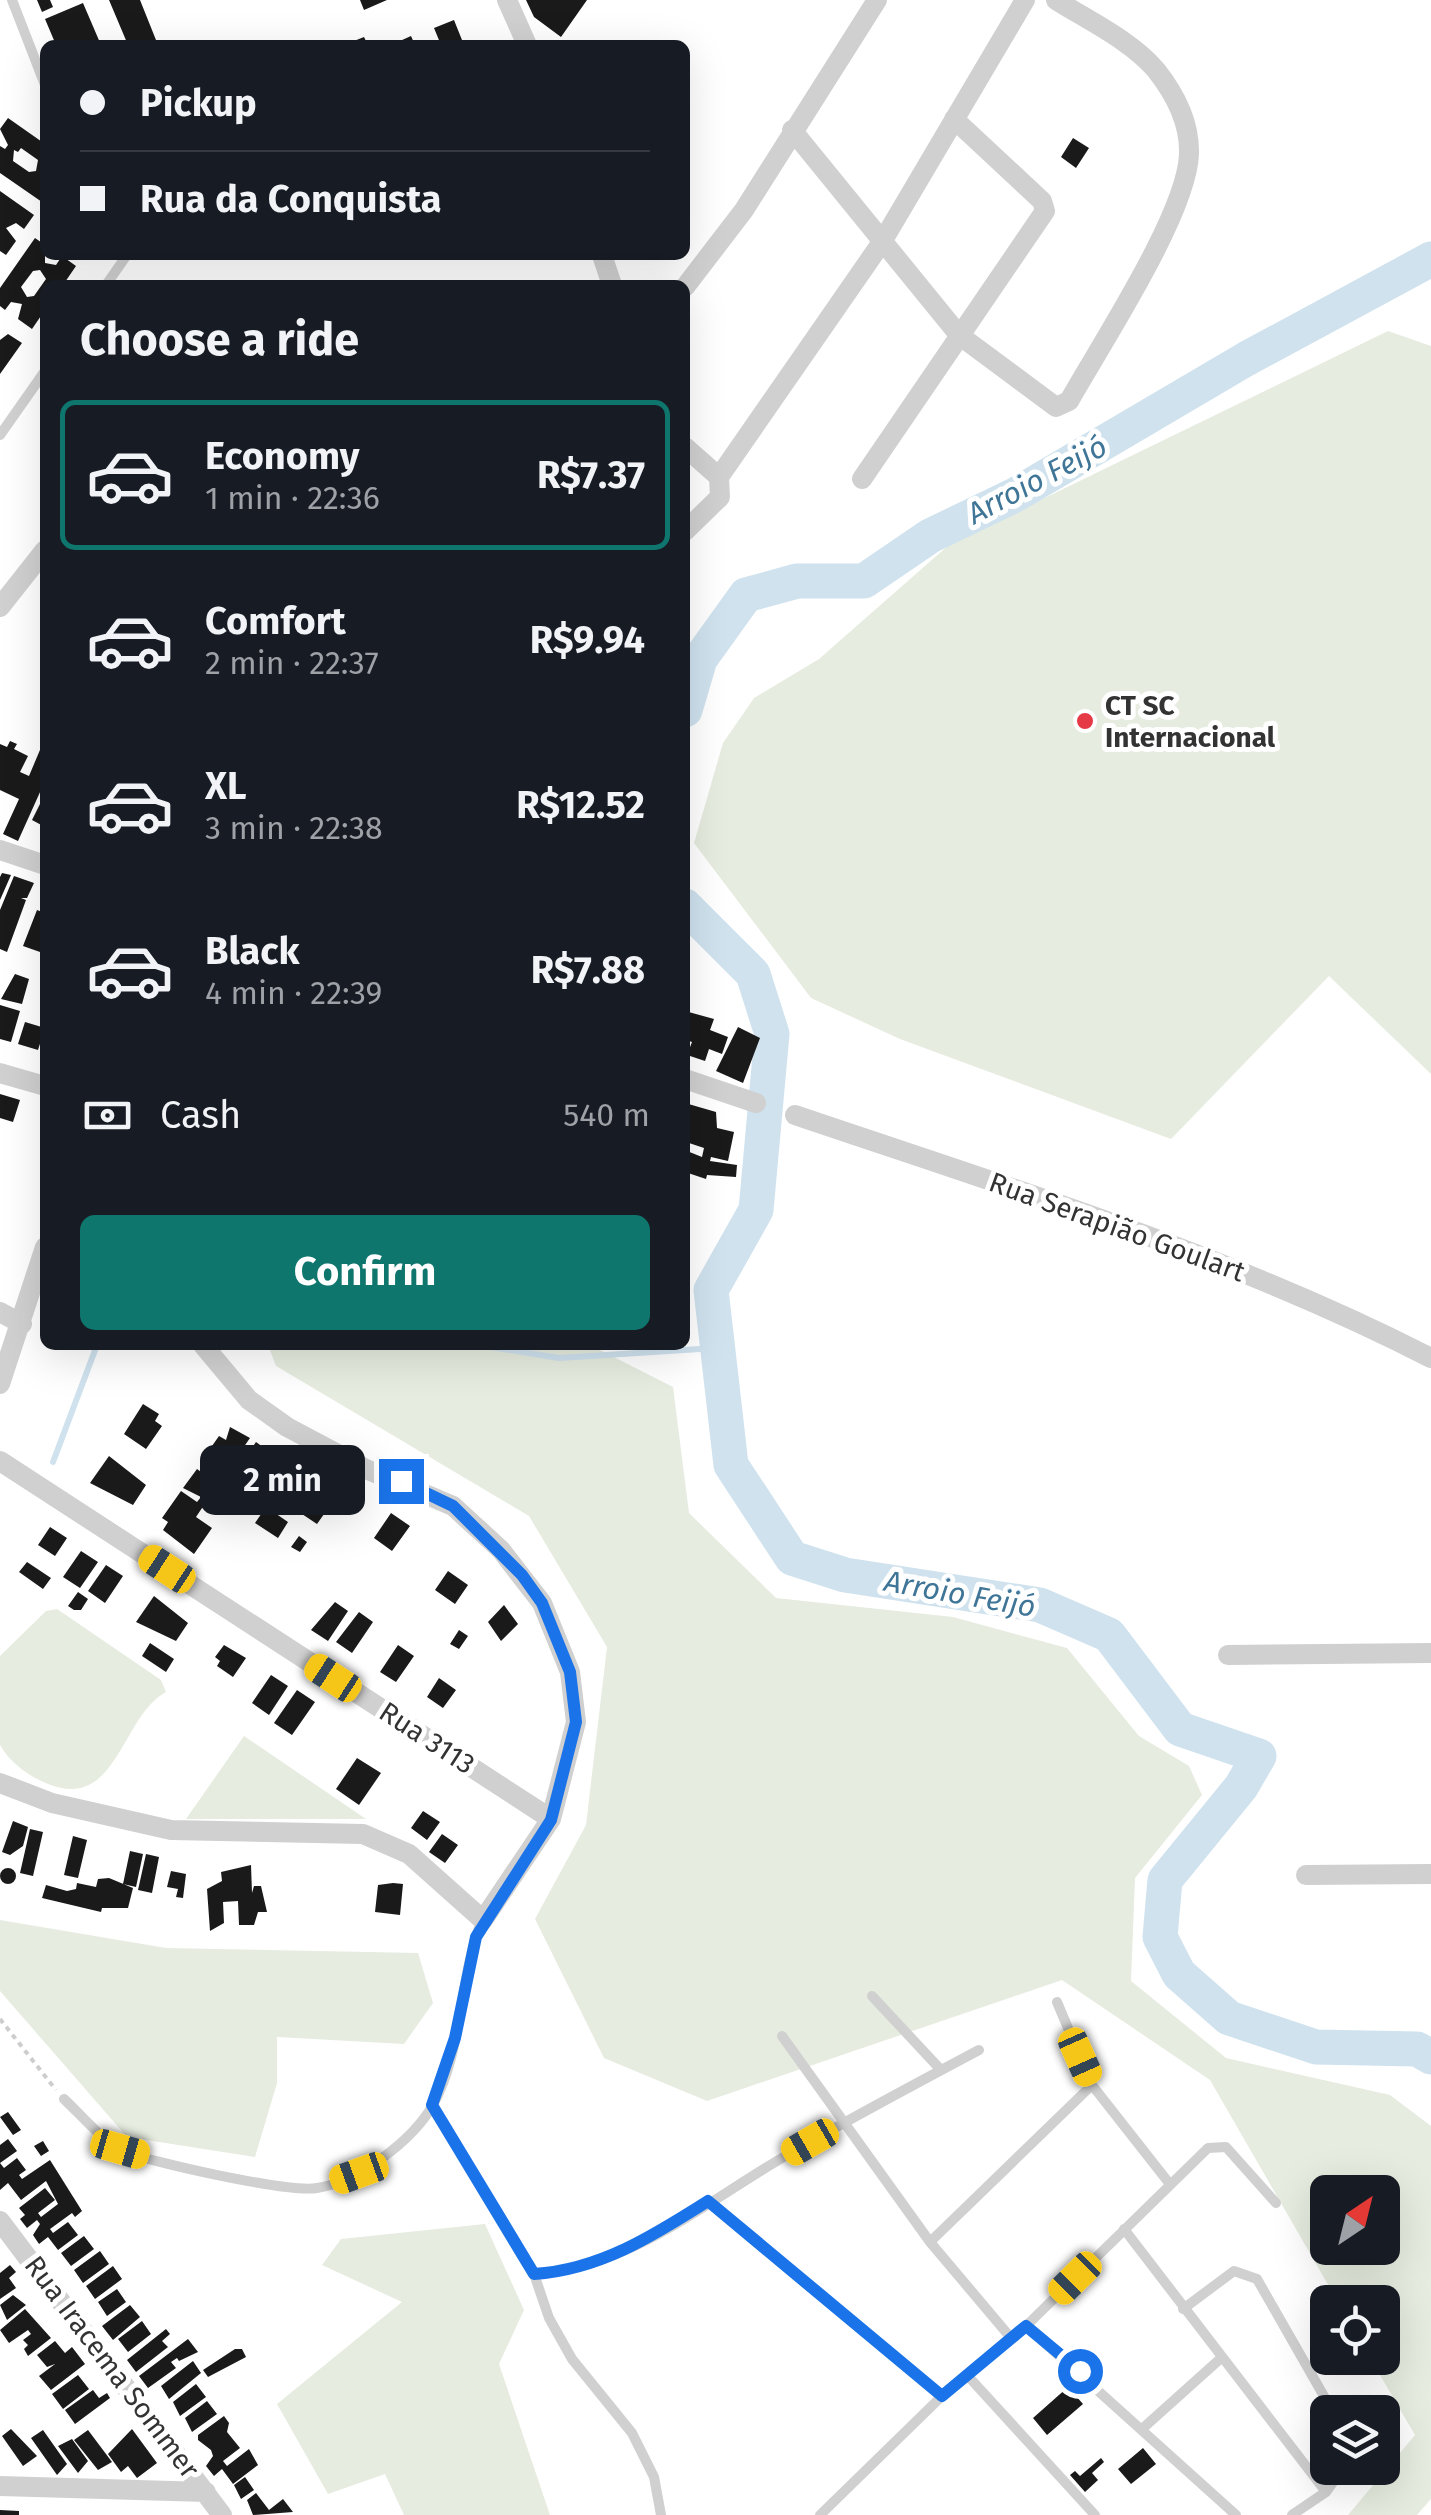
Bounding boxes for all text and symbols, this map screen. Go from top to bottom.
text: Pickup [140,80,257,126]
text: Rua da Conquista [140,176,442,222]
text: Choose a ride [80,313,359,367]
water label: Arroio Feijó [960,428,1113,532]
icon: car [85,430,175,520]
text: Economy [205,433,360,479]
text: R$7.37 [537,452,645,498]
text: 1 min · 22:36 [205,479,380,517]
icon: car [85,595,175,685]
text: Comfort [205,598,346,644]
text: R$9.94 [530,617,645,663]
text: 2 min · 22:37 [205,644,379,682]
place label: CT SC Internacional [1105,689,1276,754]
marker: CT SC Internacional [1074,710,1096,732]
icon: car [85,760,175,850]
text: XL [205,763,247,809]
text: R$12.52 [516,782,645,828]
text: 3 min · 22:38 [205,809,383,847]
icon: car [85,925,175,1015]
text: Black [205,928,300,974]
text: R$7.88 [531,947,645,993]
text: 4 min · 22:39 [205,974,382,1012]
icon: cash [80,1088,135,1143]
text: Cash [160,1092,241,1138]
text: 540 m [563,1096,650,1134]
street label: Rua Serapião Goulart [985,1165,1250,1289]
button: Confirm [80,1215,650,1330]
callout: 2 min [201,1446,366,1516]
route end [379,1459,424,1504]
text: 2 min [243,1461,322,1499]
car [134,1540,200,1598]
water label: Arroio Feijó [881,1563,1038,1625]
car [300,1649,366,1707]
street label: Rua 3113 [373,1695,481,1781]
car [1054,2023,1106,2091]
car [777,2114,843,2170]
car [87,2126,153,2172]
car [326,2149,392,2197]
north arrow [1310,2175,1400,2265]
map controls [1310,2175,1400,2485]
car [1043,2246,1107,2310]
street label: Rua Iracema Sommer [18,2249,206,2485]
button: locate [1310,2285,1400,2375]
route start [1058,2349,1103,2394]
button: layers [1310,2395,1400,2485]

